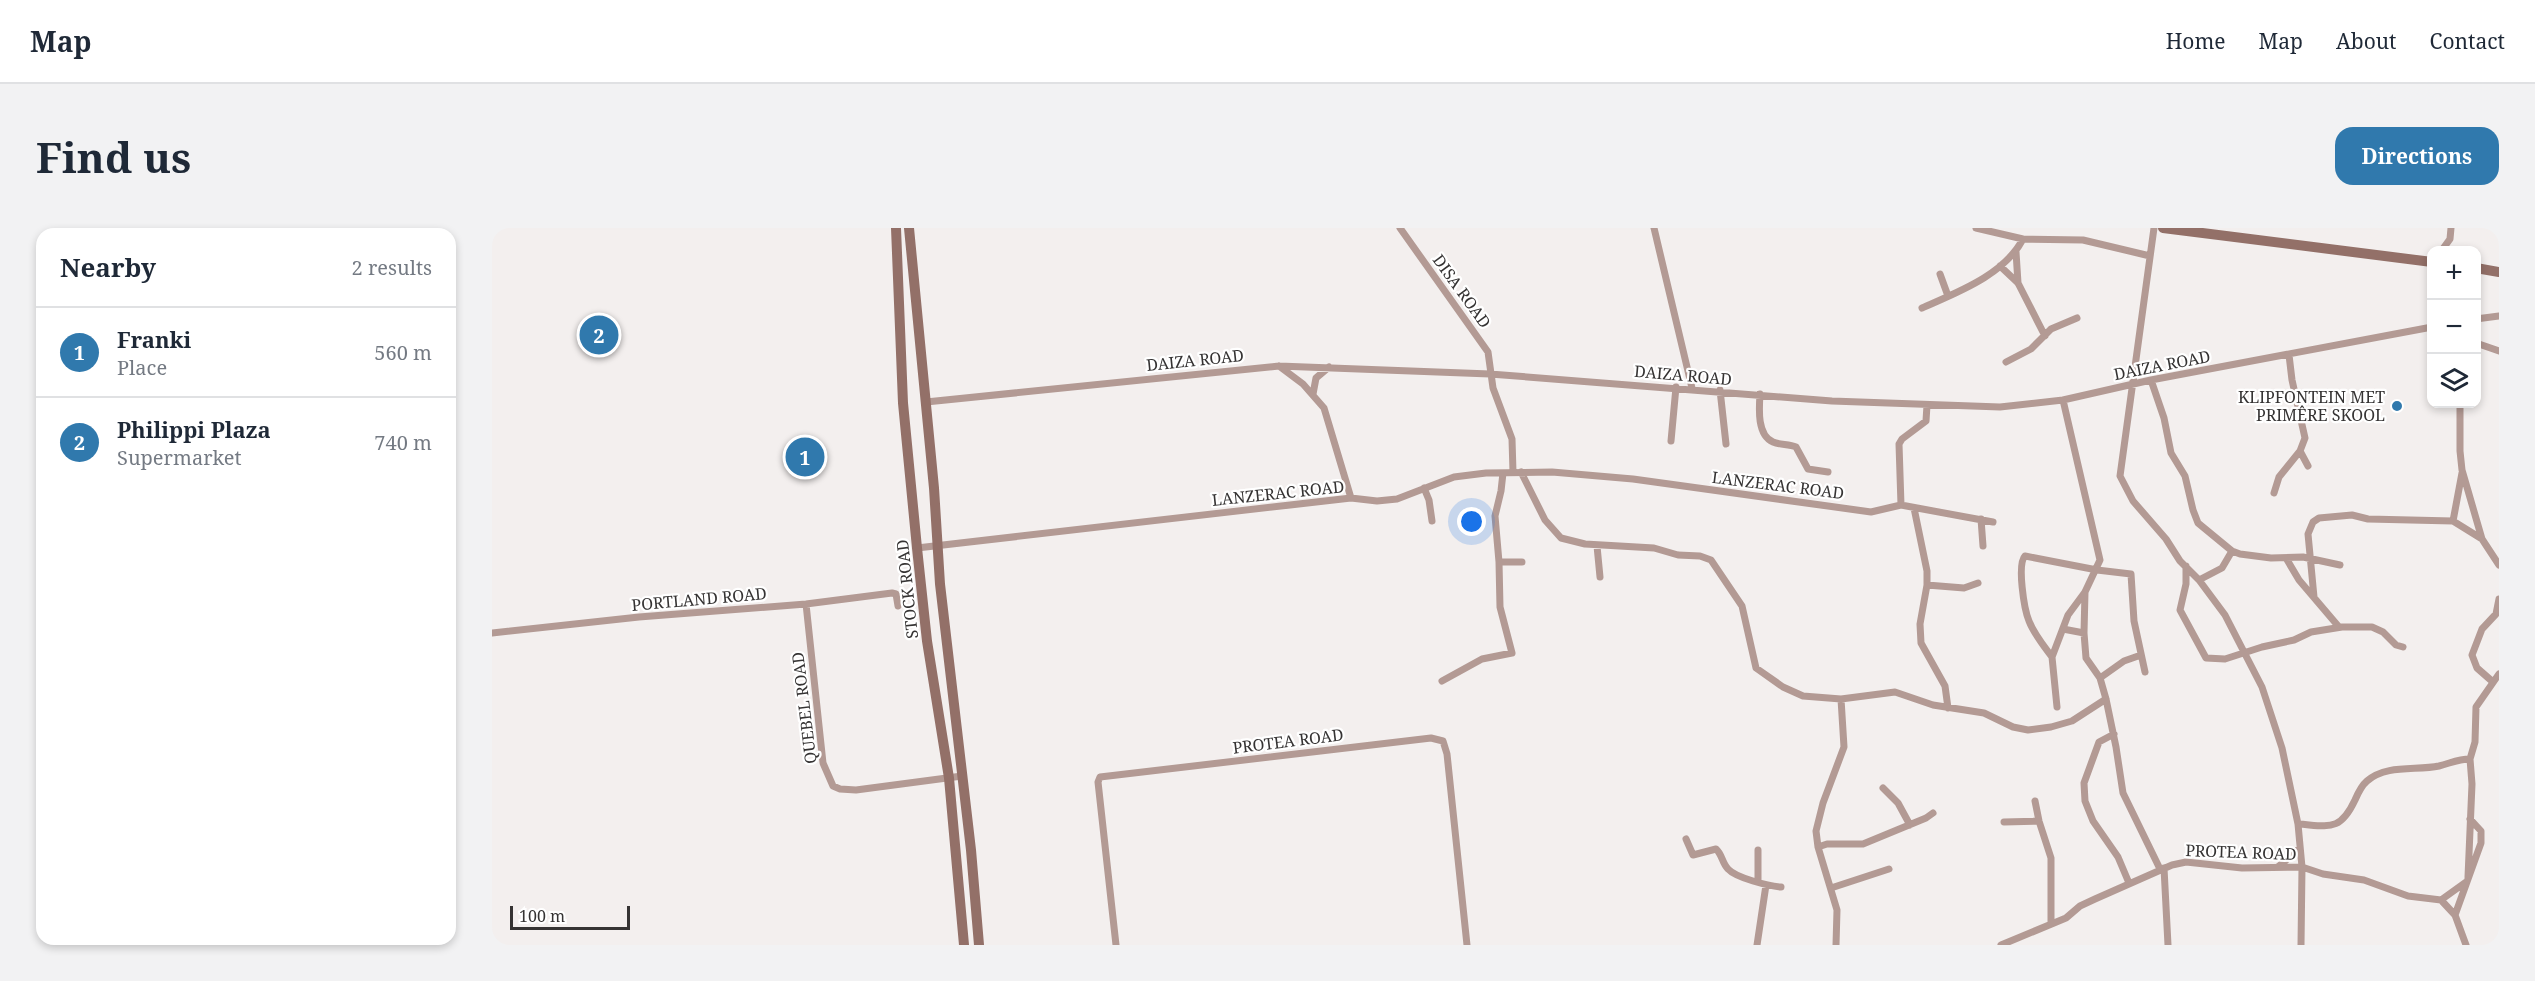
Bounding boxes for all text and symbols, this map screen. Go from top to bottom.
text: Map [30,22,92,60]
text: Home [2166,27,2226,55]
text: Map [2259,27,2303,55]
text: About [2336,27,2397,55]
text: Contact [2430,27,2505,55]
button: Directions [2335,127,2499,185]
text: Find us [36,128,191,185]
map controls [2427,246,2481,408]
button: + [2427,246,2481,300]
text: Nearby [60,249,156,285]
street label: DISA ROAD [1428,250,1496,332]
text: 2 results [352,254,432,281]
button: − [2427,300,2481,354]
pin: 2 [580,312,618,358]
text: Franki [117,324,191,354]
text: 1 [74,339,85,366]
text: 560 m [374,339,432,366]
street label: DAIZA ROAD [1145,344,1245,376]
street label: DAIZA ROAD [2112,345,2212,385]
text: Place [117,354,167,381]
button: layers [2427,354,2481,408]
street label: DAIZA ROAD [1633,360,1733,390]
place label: KLIPFONTEIN MET PRIMÊRE SKOOL [2238,386,2385,426]
marker: KLIPFONTEIN MET PRIMÊRE SKOOL [2390,399,2404,413]
text: Philippi Plaza [117,414,271,444]
text: 2 [74,429,85,456]
text: 740 m [374,429,432,456]
pin: 1 [786,434,824,480]
text: Supermarket [117,444,242,471]
street label: LANZERAC ROAD [1711,466,1845,504]
street label: LANZERAC ROAD [1211,475,1345,511]
your location [1457,507,1486,536]
street label: STOCK ROAD [891,538,923,640]
street label: PORTLAND ROAD [631,582,767,616]
street label: QUEBEL ROAD [786,651,822,765]
street label: PROTEA ROAD [1231,723,1345,759]
street label: PROTEA ROAD [2185,839,2297,865]
scale bar [510,903,630,930]
text: 100 m [519,905,565,927]

